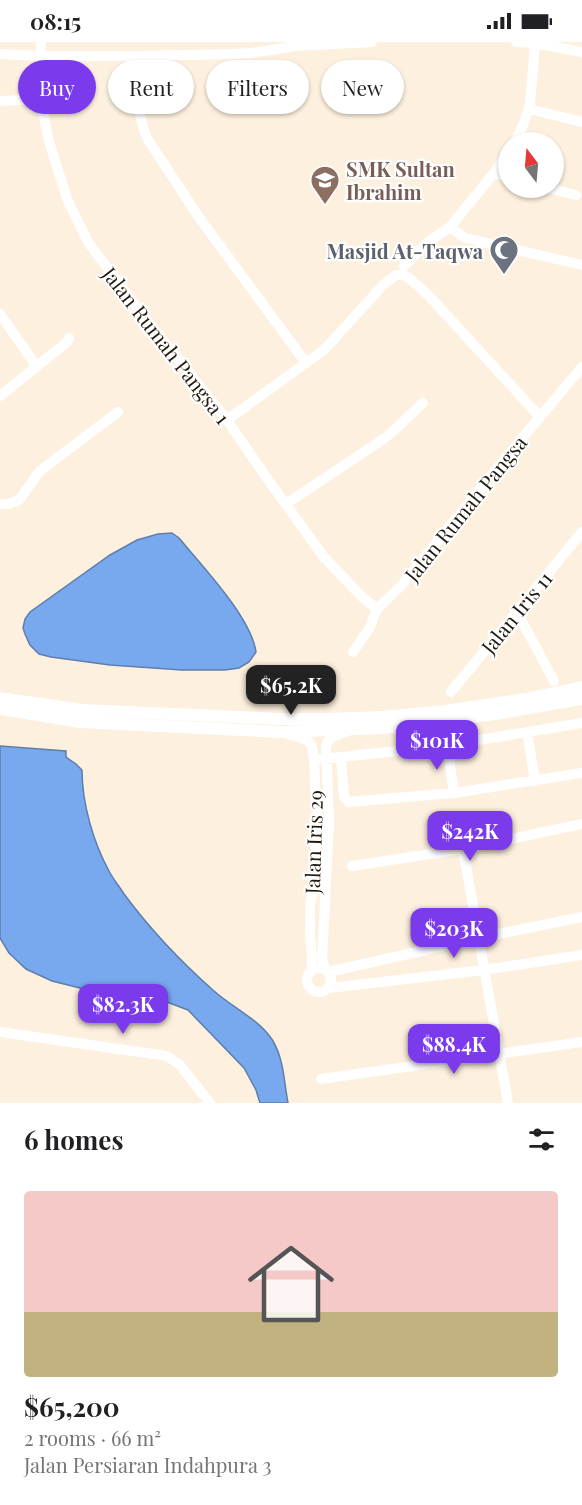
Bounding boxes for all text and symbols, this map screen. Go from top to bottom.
text: 08:15 [30,6,81,36]
chip: Buy [18,60,96,114]
chip: Rent [108,60,194,114]
chip: Filters [206,60,309,114]
chip: New [321,60,404,114]
north arrow [498,132,564,198]
map controls [498,132,564,198]
place label: SMK Sultan Ibrahim [346,155,455,205]
school or university icon: SMK Sultan Ibrahim [309,164,341,206]
mosque icon: Masjid At-Taqwa [488,234,520,276]
place label: Masjid At-Taqwa [326,237,484,264]
street label: Jalan Rumah Pangsa 1 [97,260,237,429]
street label: Jalan Rumah Pangsa [397,429,532,587]
street label: Jalan Iris 11 [474,565,558,660]
pin: $65.2K [242,665,340,716]
text: $65.2K [260,671,322,698]
pin: $101K [395,720,479,771]
text: $101K [410,726,464,753]
street label: Jalan Iris 29 [298,790,328,895]
pin: $242K [428,811,512,862]
text: $242K [441,817,499,844]
pin: $203K [412,908,496,959]
text: $203K [425,914,483,941]
pin: $82.3K [74,984,172,1035]
text: $82.3K [92,990,154,1017]
pin: $88.4K [405,1024,503,1075]
text: $88.4K [422,1030,486,1057]
text: 6 homes [24,1122,123,1157]
icon: filters [525,1123,558,1156]
icon: home [237,1230,345,1338]
text: $65,200 [24,1389,120,1424]
text: 2 rooms · 66 m² [24,1424,161,1451]
text: Jalan Persiaran Indahpura 3 [24,1451,272,1478]

